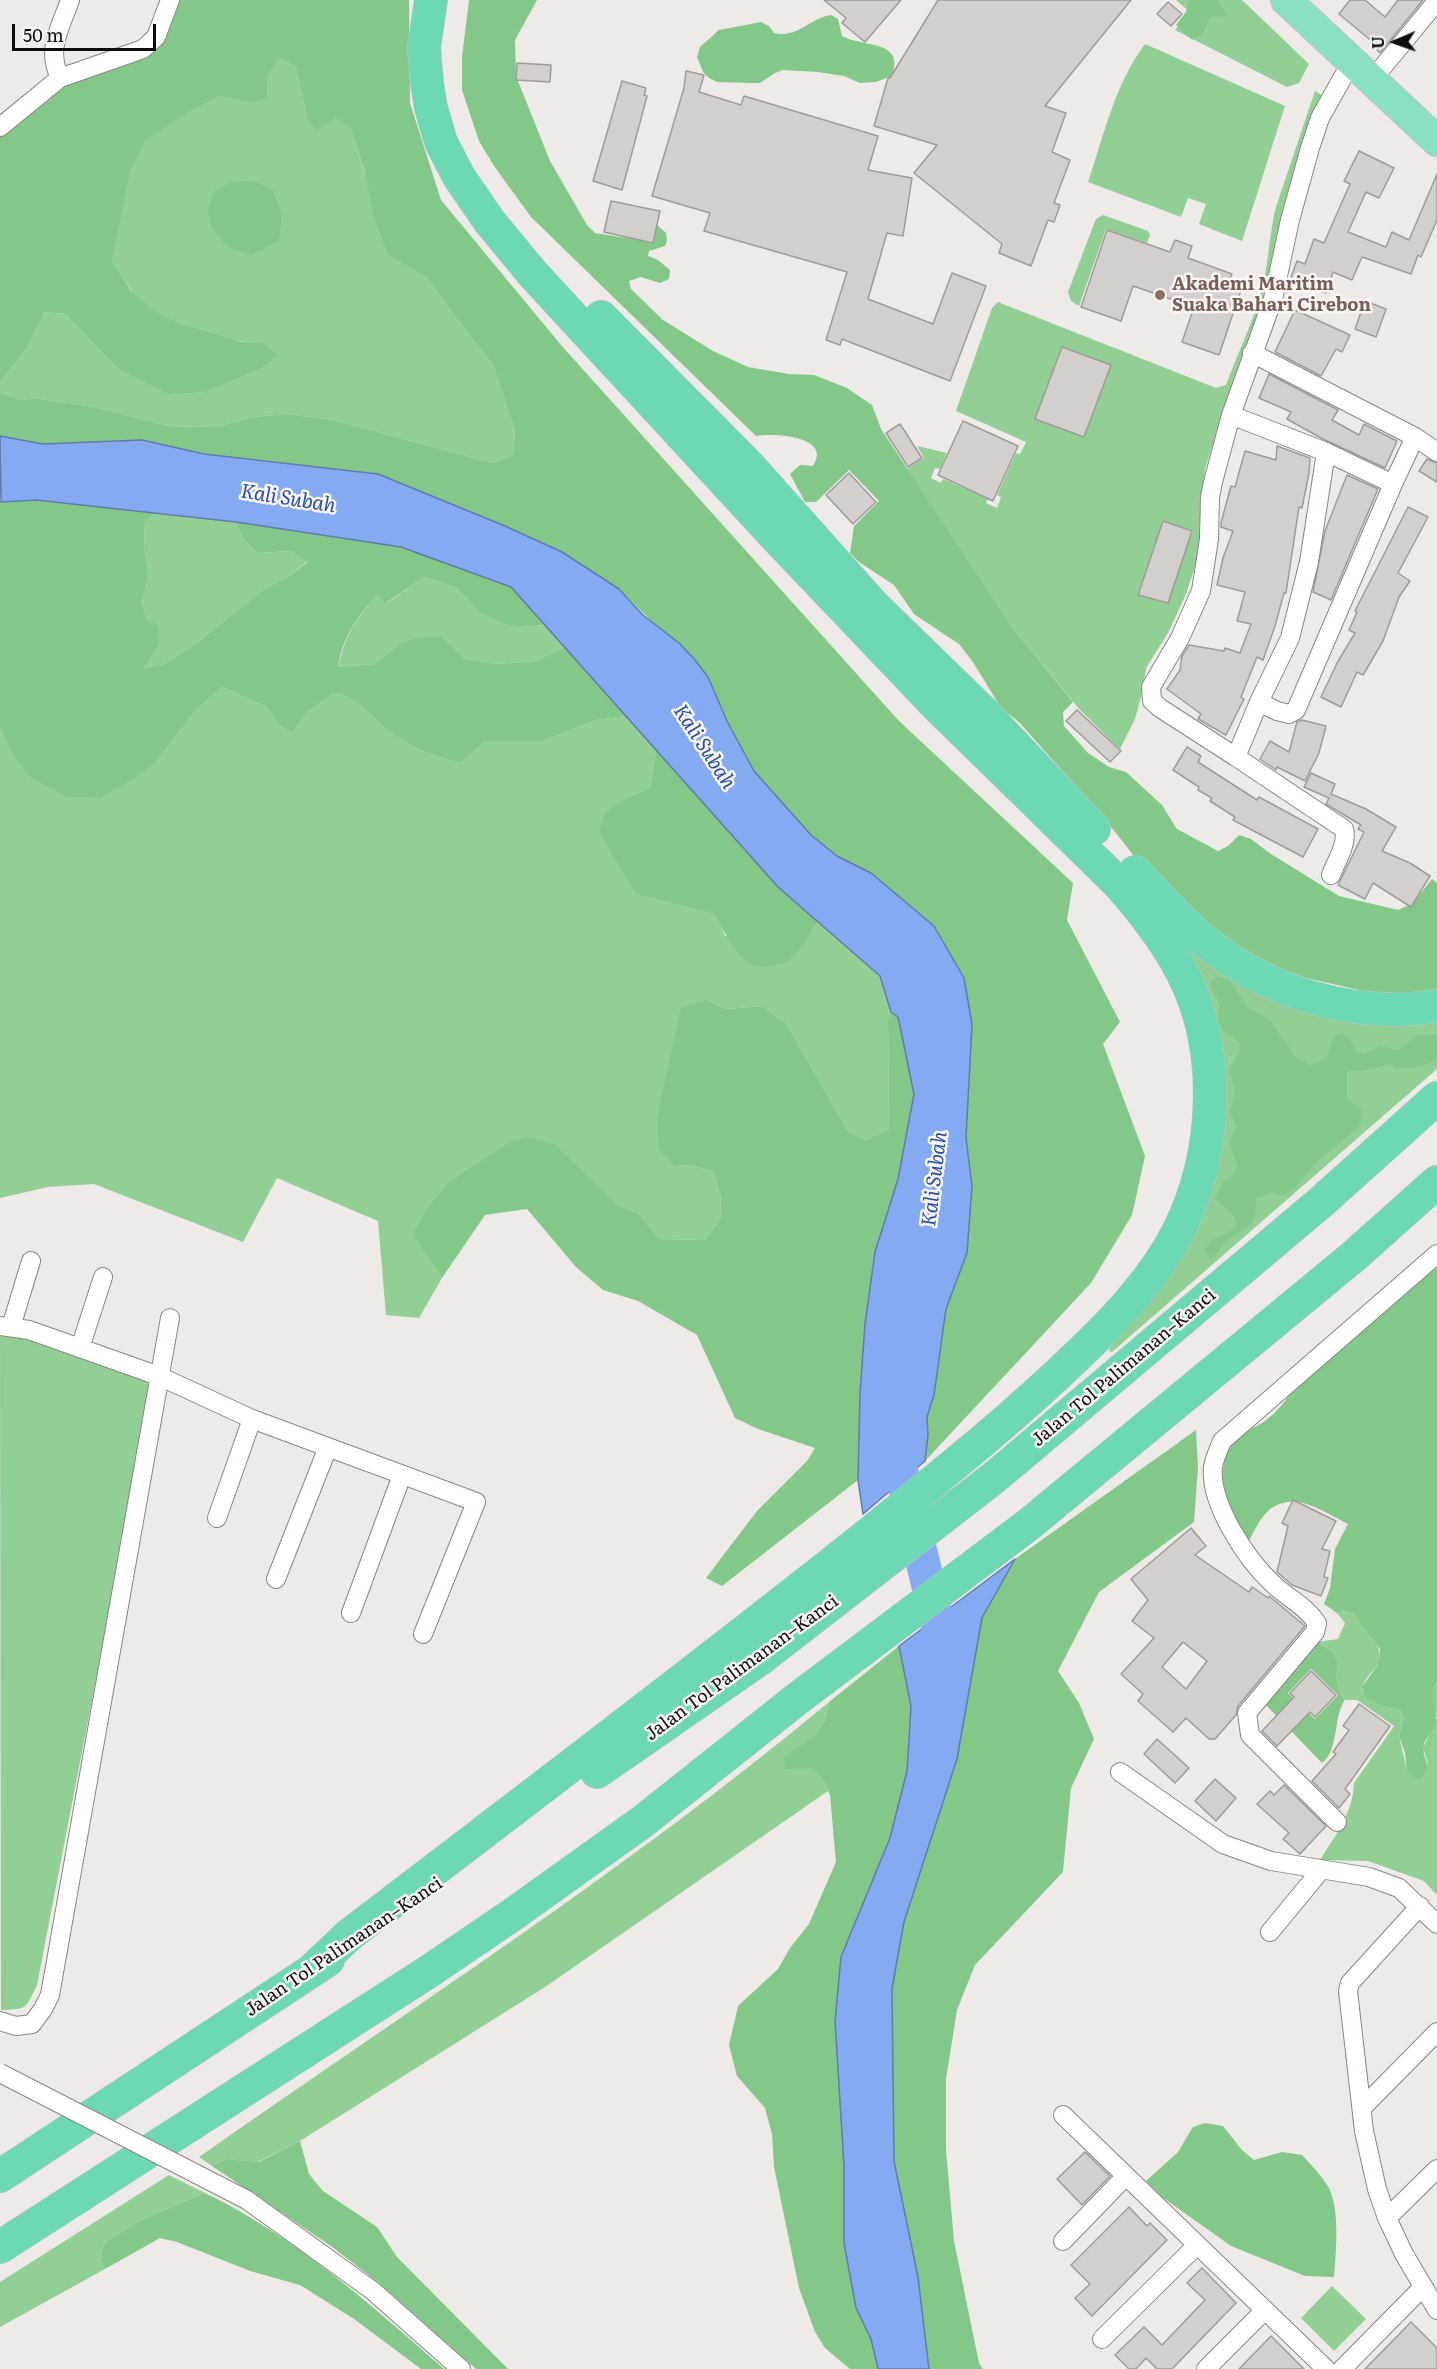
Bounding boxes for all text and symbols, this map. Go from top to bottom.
scale bar [15,12,159,50]
north arrow [1365,12,1425,72]
text: 50 m [23,21,64,48]
text: U [1365,36,1389,49]
place label: Akademi Maritim Suaka Bahari Cirebon [1172,274,1371,316]
marker: Akademi Maritim Suaka Bahari Cirebon [1153,288,1167,302]
water label: Kali Subah [239,480,337,518]
water label: Kali Subah [668,700,740,794]
water label: Kali Subah [917,1130,953,1228]
street label: Jalan Tol Palimanan–Kanci [1028,1285,1220,1451]
street label: Jalan Tol Palimanan–Kanci [641,1591,843,1745]
street label: Jalan Tol Palimanan–Kanci [241,1873,447,2021]

